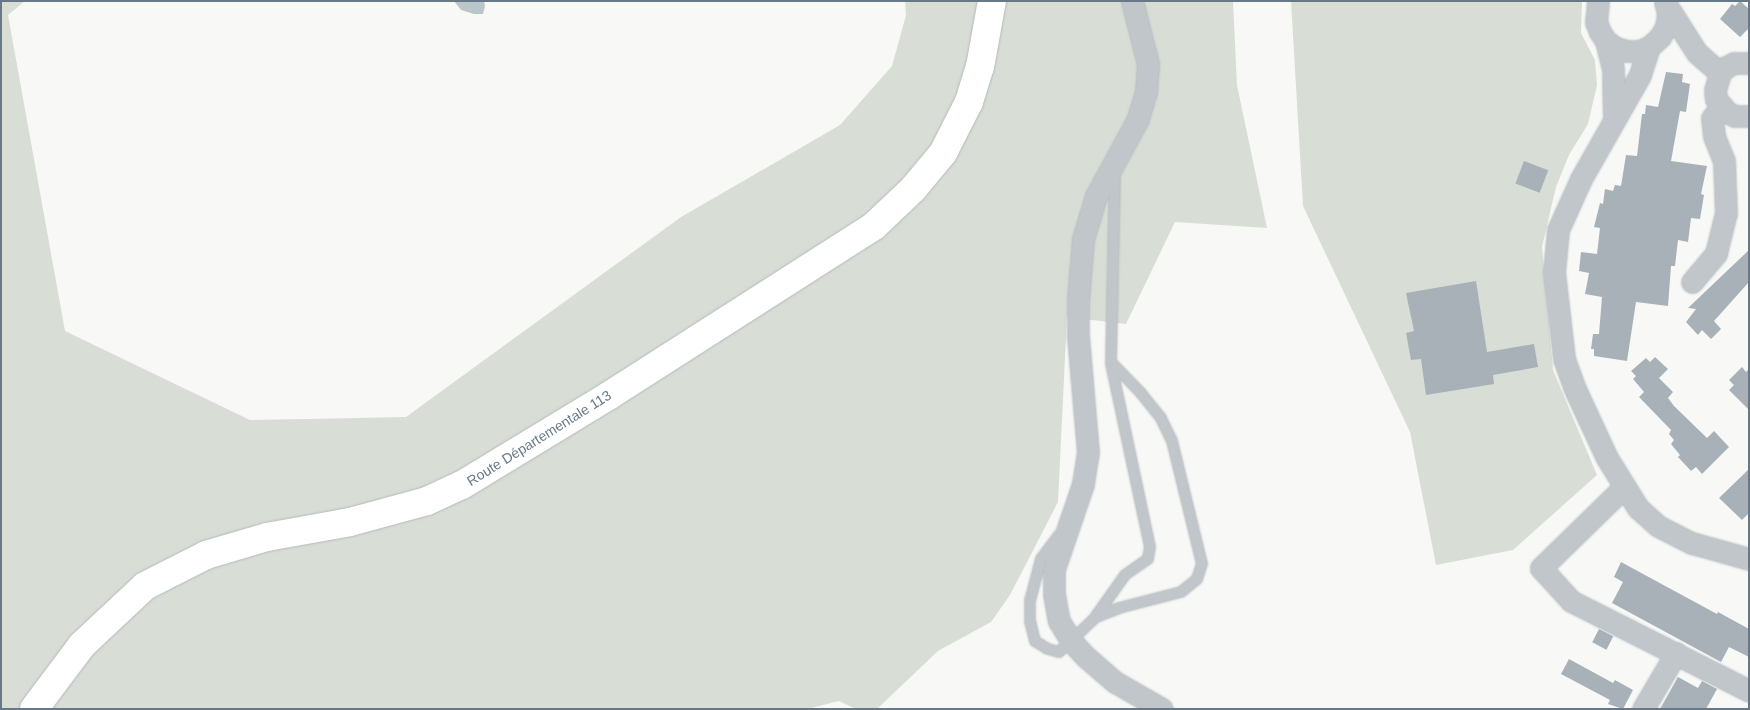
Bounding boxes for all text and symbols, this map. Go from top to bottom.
street label: Route Départementale 113 [464,387,614,489]

